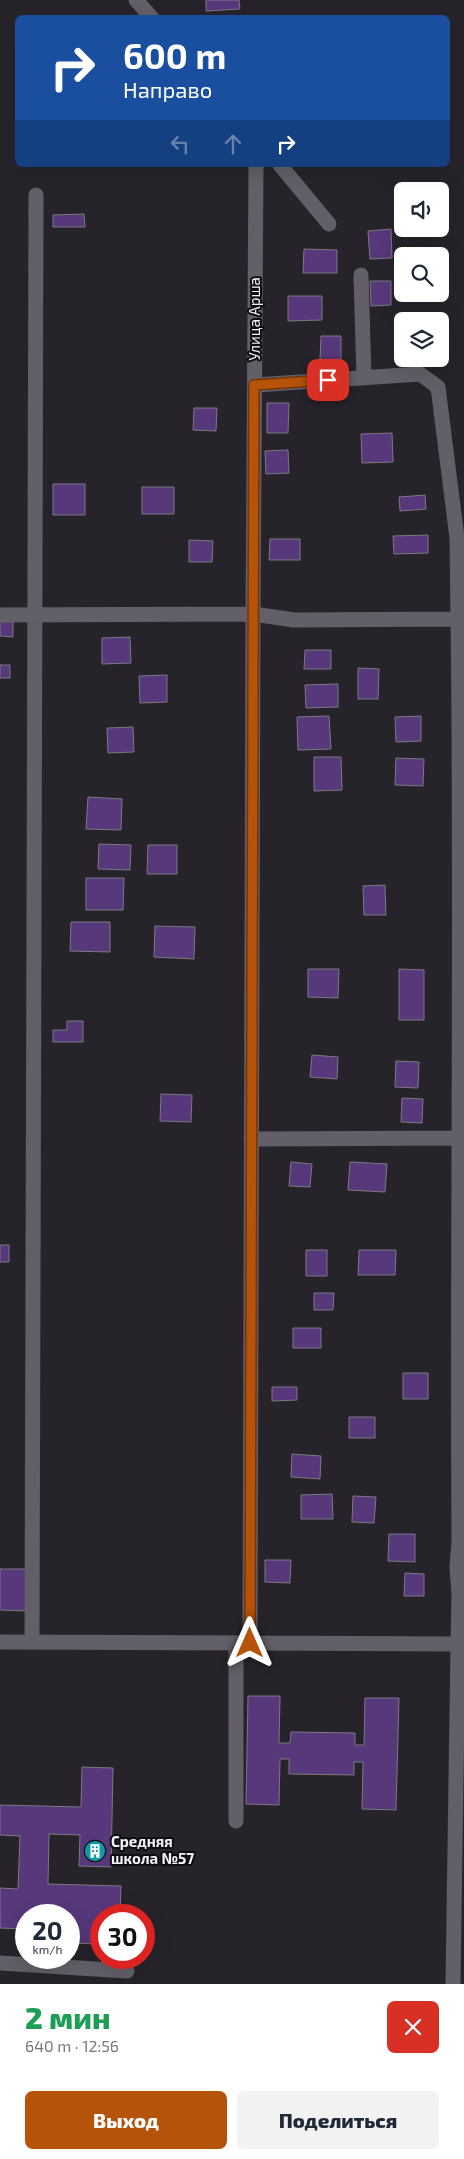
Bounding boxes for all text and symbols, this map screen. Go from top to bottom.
text: 600 m [123,34,226,76]
icon: right [40,35,105,100]
text: Направо [123,76,212,102]
icon: left [166,130,194,158]
icon: ahead [219,130,247,158]
icon: right [272,130,300,158]
map controls [394,182,449,367]
button: sound [394,182,449,237]
button: search [394,247,449,302]
street label: Улица Арша [245,277,263,361]
button: layers [394,312,449,367]
pin [307,359,349,401]
icon: arrive [314,366,342,394]
position arrow [223,1616,275,1668]
place label: Средняя школа №57 [111,1832,194,1867]
building icon: Средняя школа №57 [83,1839,107,1863]
speed limit sign: 30 [90,1904,155,1969]
text: 20 [32,1915,63,1945]
text: km/h [33,1942,62,1956]
text: 2 мин [25,1999,110,2035]
button: close [387,2001,439,2053]
text: 640 m · 12:56 [25,2036,119,2055]
button: Выход [25,2091,227,2149]
button: Поделиться [237,2091,439,2149]

